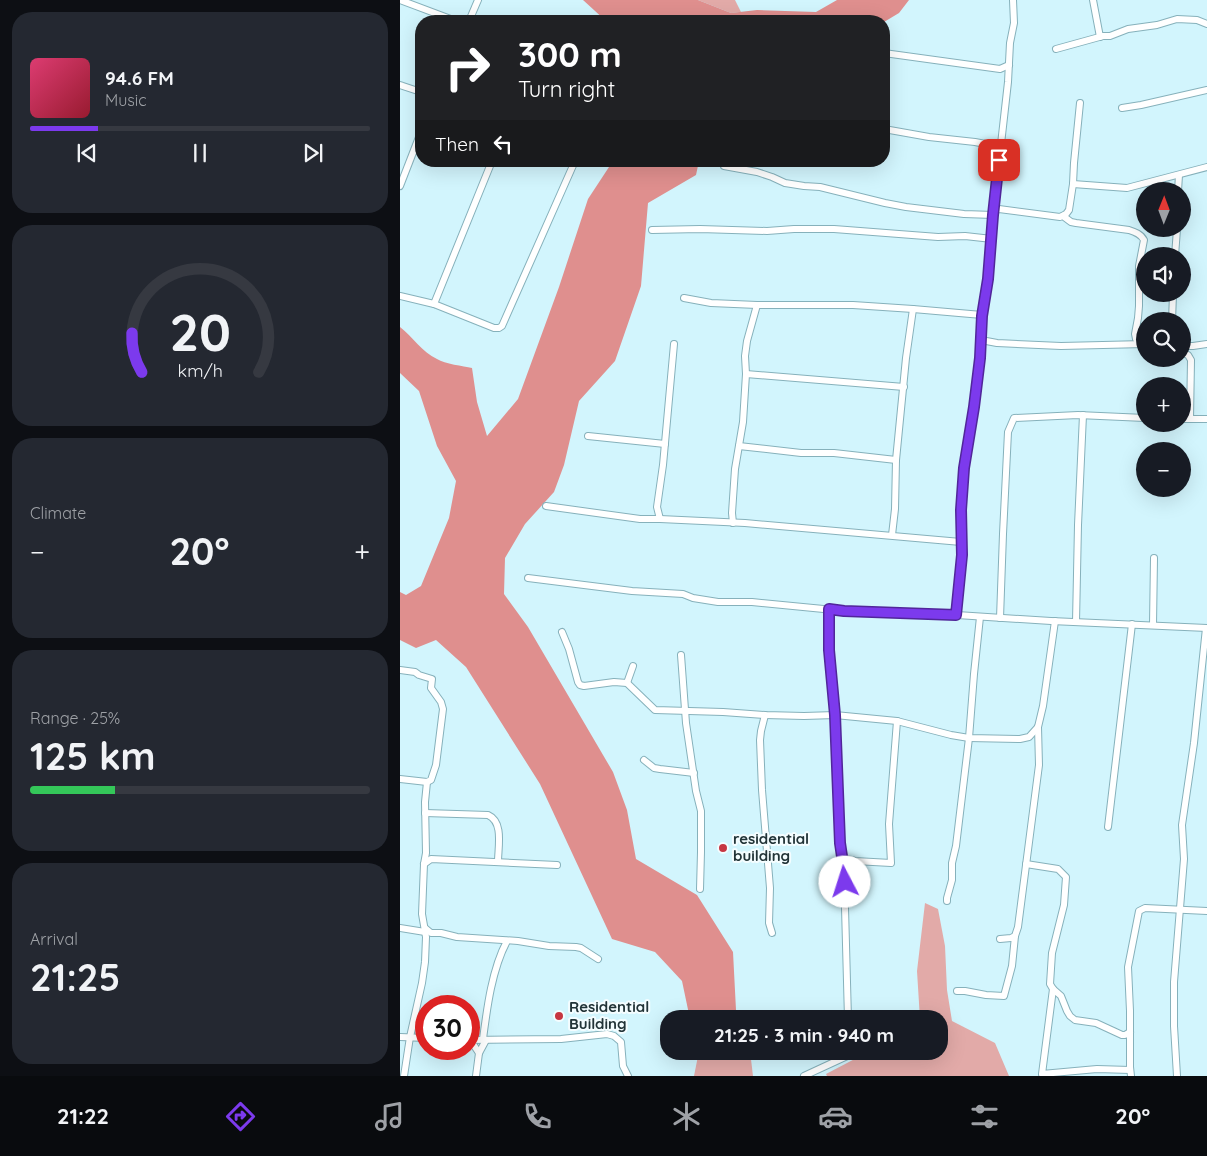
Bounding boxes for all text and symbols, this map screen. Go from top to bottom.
text: 300 m [518,32,622,76]
icon: right [435,35,500,100]
text: 94.6 FM [105,66,174,90]
text: Turn right [518,75,615,103]
text: Music [105,90,147,110]
icon: left [489,130,517,158]
text: Then [435,132,479,156]
icon: previous [73,139,101,167]
icon: pause [186,139,214,167]
icon: next [299,139,327,167]
pin [978,139,1020,181]
icon: arrive [985,146,1013,174]
north arrow [1136,182,1191,238]
map controls [1136,182,1191,497]
button: sound [1136,247,1191,302]
text: 20 [169,299,231,364]
button: search [1136,312,1191,367]
text: km/h [177,359,223,381]
button: + [1136,377,1191,432]
button: − [1136,442,1191,497]
text: Climate [30,503,86,523]
text: 20° [169,527,229,575]
text: − [30,534,45,569]
text: + [354,534,370,569]
text: Range · 25% [30,708,120,728]
text: 125 km [30,732,156,780]
place label: residential building [733,829,809,865]
marker: residential building [717,842,729,854]
position arrow [818,855,870,907]
text: Arrival [30,929,78,949]
text: 21:25 [30,953,120,1001]
speed limit sign: 30 [415,995,480,1060]
place label: Residential Building [569,997,649,1033]
marker: Residential Building [553,1010,565,1022]
text: 21:25 · 3 min · 940 m [714,1023,894,1047]
icon: directions [223,1099,258,1134]
icon: music [372,1099,407,1134]
icon: phone [520,1099,555,1134]
icon: climate [669,1099,704,1134]
icon: car [818,1099,853,1134]
icon: filters [967,1099,1002,1134]
text: 21:22 [57,1102,109,1130]
text: 20° [1115,1102,1150,1130]

